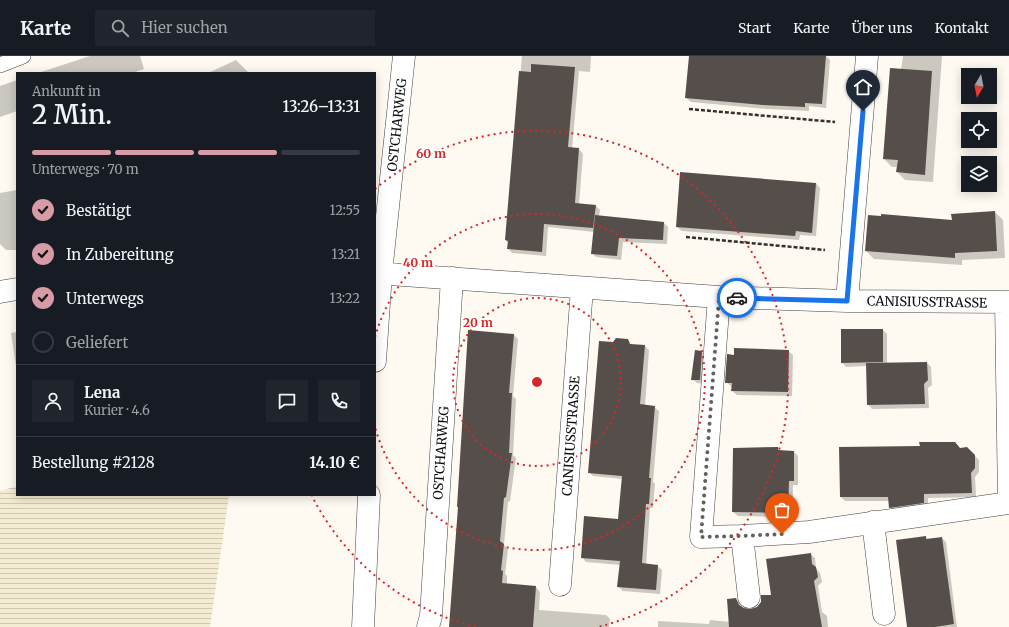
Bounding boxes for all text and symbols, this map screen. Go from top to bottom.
search box [95,10,375,46]
text: Karte [20,16,71,40]
icon: search [109,17,131,39]
text: Hier suchen [141,18,228,37]
text: Start [738,19,771,37]
text: Karte [793,19,830,37]
text: Über uns [852,19,913,37]
text: Kontakt [935,19,989,37]
north arrow [961,68,997,104]
map controls [961,68,997,192]
pin [846,70,880,111]
icon: home [852,76,874,98]
street label: OSTCHARWEG [384,77,410,172]
text: Ankunft in [32,83,101,100]
text: 13:26–13:31 [283,97,360,116]
text: 2 Min. [32,98,112,131]
button: locate [961,112,997,148]
text: 60 m [416,146,446,161]
button: layers [961,156,997,192]
text: Unterwegs · 70 m [32,161,139,178]
icon: check [32,199,54,221]
text: Bestätigt [66,201,131,220]
text: 12:55 [330,202,360,219]
icon: check [32,243,54,265]
text: In Zubereitung [66,245,174,264]
text: 13:21 [332,246,360,263]
text: 40 m [403,255,433,270]
courier [717,278,757,318]
icon: check [32,287,54,309]
icon: car [726,287,748,309]
text: Unterwegs [66,289,144,308]
text: 13:22 [329,290,360,307]
street label: CANISIUSSTRASSE [867,292,988,312]
text: 20 m [463,315,493,330]
text: Geliefert [66,333,128,352]
centre of rings [530,375,544,389]
street label: CANISIUSSTRASSE [558,375,584,497]
button: person [32,380,74,422]
button: chat [266,380,308,422]
button: phone [318,380,360,422]
text: Lena [84,383,120,402]
text: Kurier · 4.6 [84,402,150,419]
street label: OSTCHARWEG [429,405,453,500]
text: Bestellung #2128 [32,453,155,472]
text: 14.10 € [309,453,360,472]
pin [765,493,799,534]
icon: bag [771,499,793,521]

